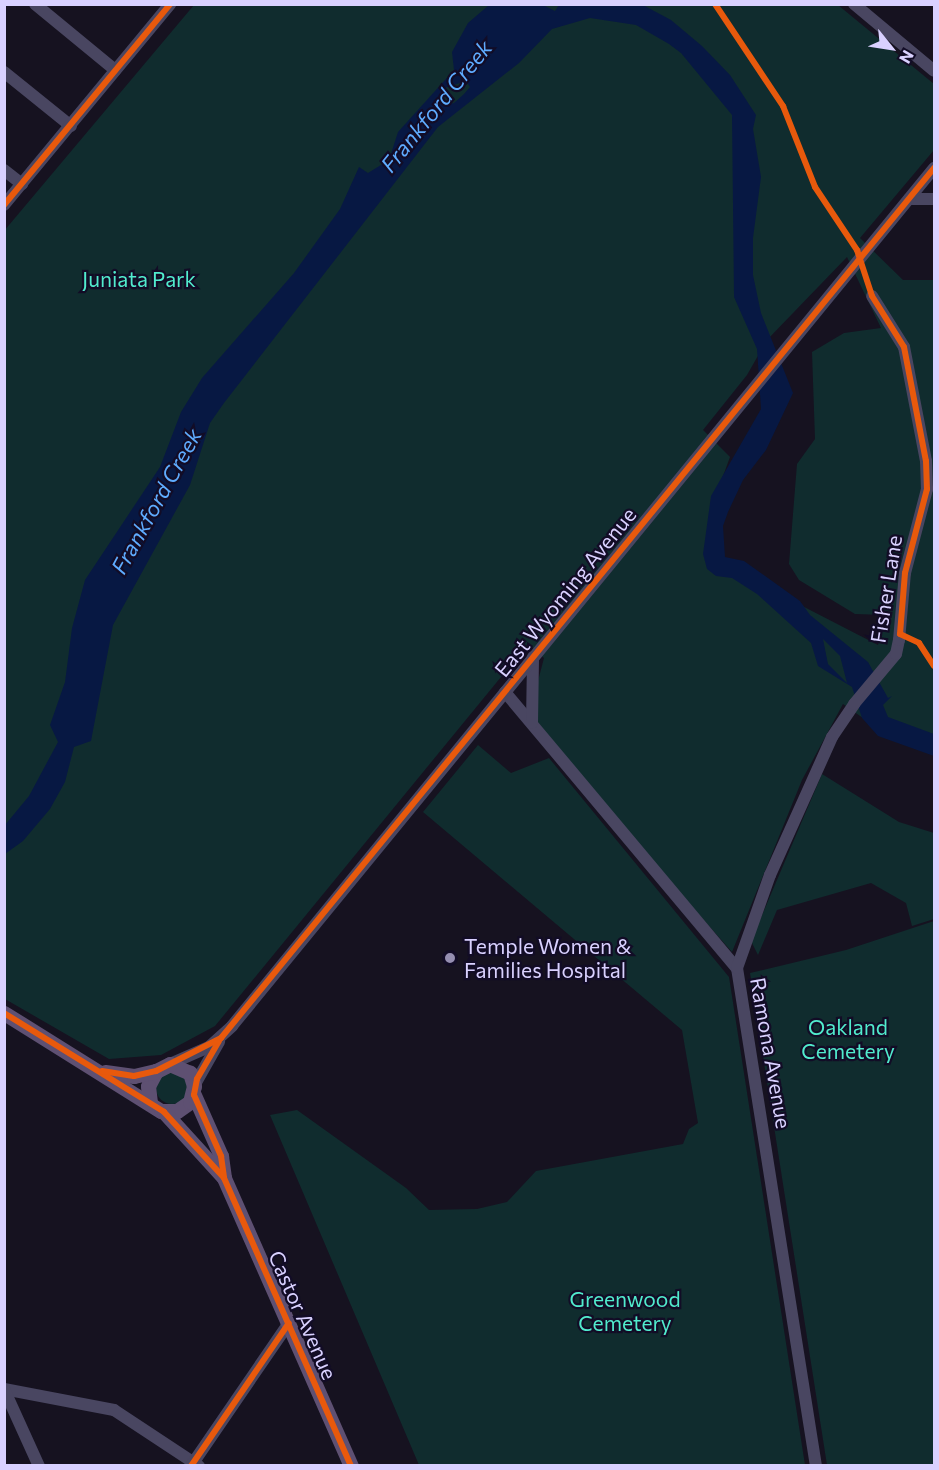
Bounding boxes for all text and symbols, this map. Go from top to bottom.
north arrow [861,18,921,78]
water label: Frankford Creek [375,35,497,177]
text: N [896,47,918,67]
park label: Juniata Park [82,266,196,292]
water label: Frankford Creek [105,424,207,578]
street label: East Wyoming Avenue [489,502,641,682]
street label: Fisher Lane [865,533,907,645]
place label: Temple Women & Families Hospital [464,933,631,983]
marker: Temple Women & Families Hospital [441,949,459,967]
street label: Ramona Avenue [745,976,797,1130]
park label: Oakland Cemetery [801,1014,895,1064]
street label: Castor Avenue [263,1247,343,1383]
park label: Greenwood Cemetery [569,1286,681,1336]

